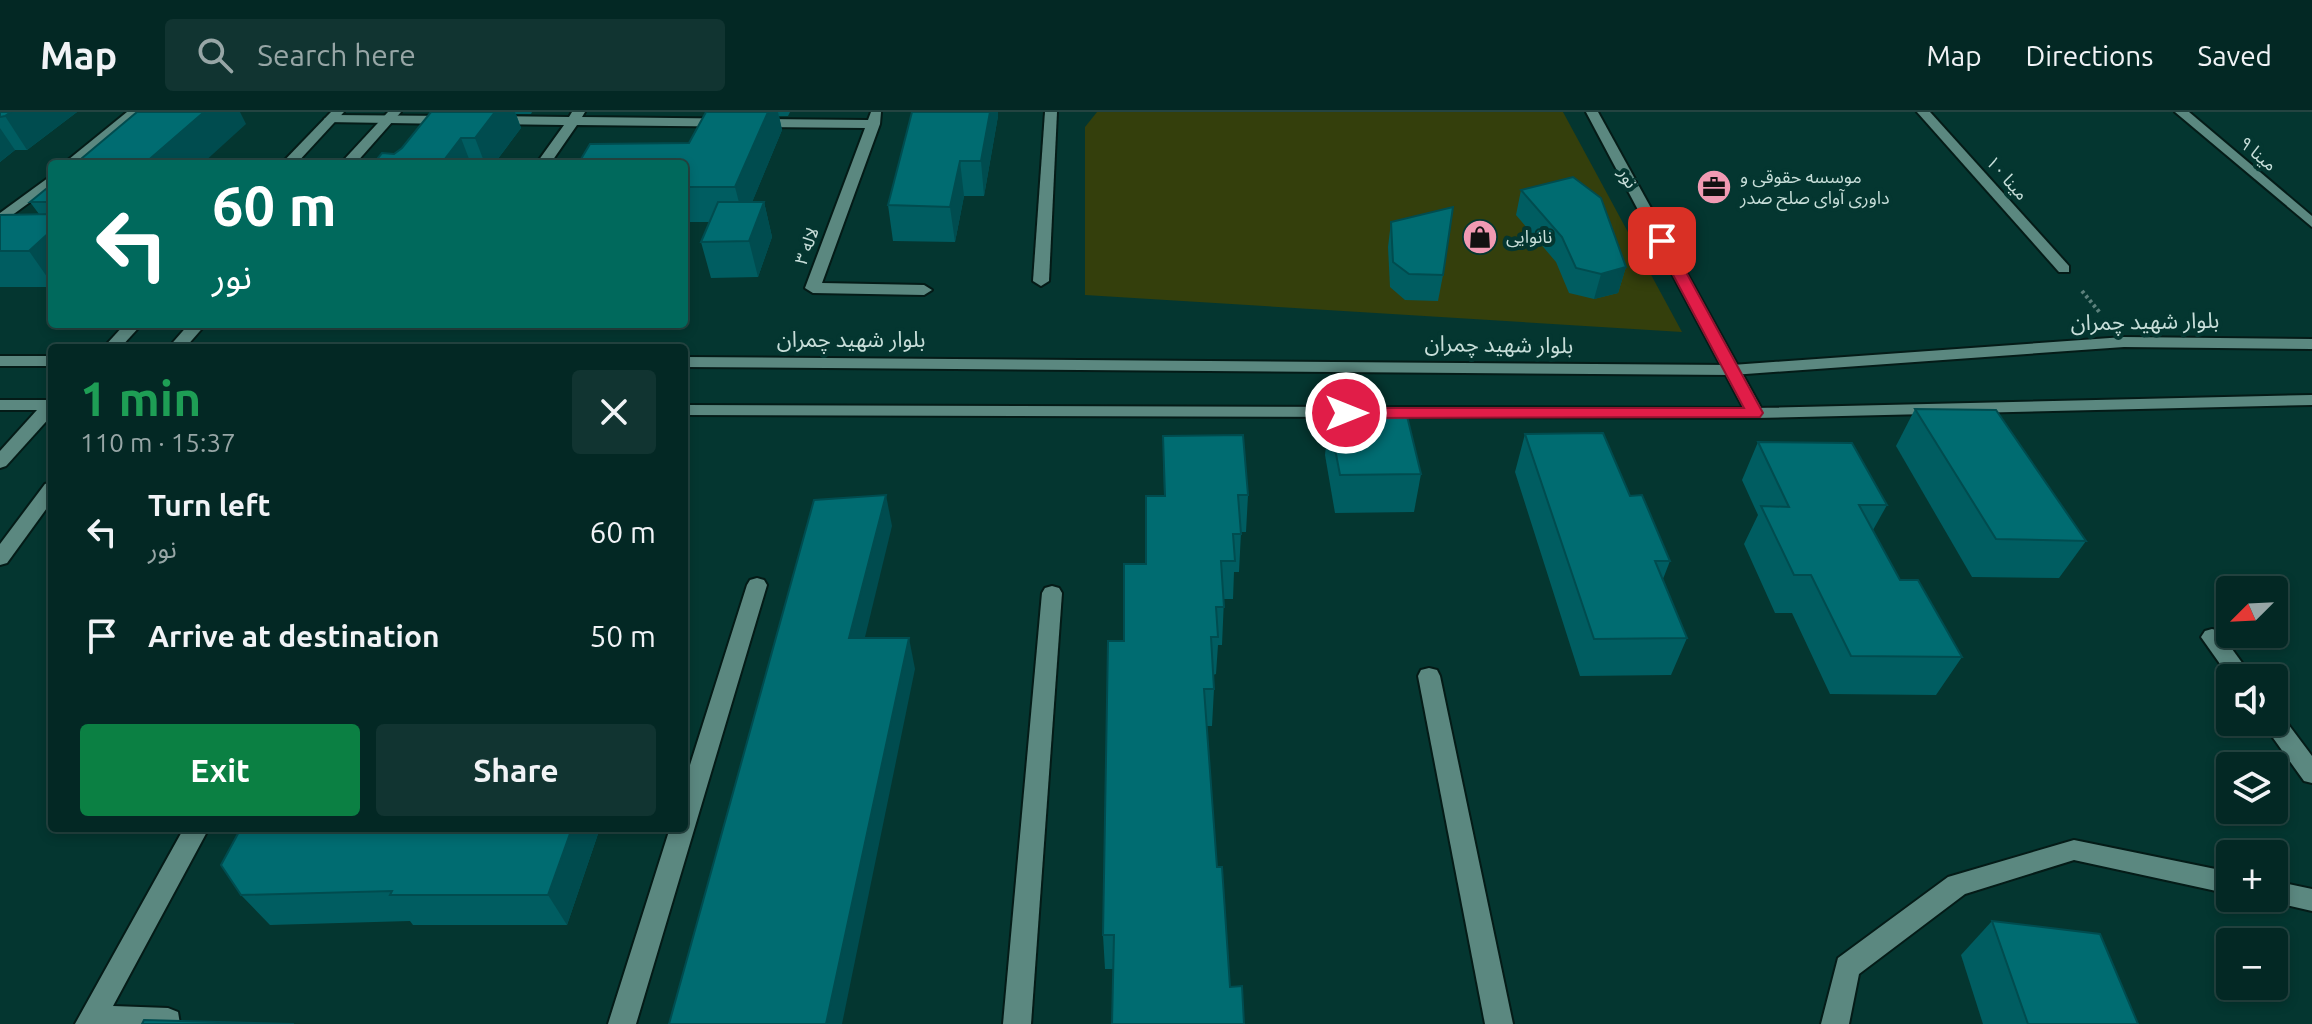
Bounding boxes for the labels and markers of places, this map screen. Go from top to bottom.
place label: موسسه حقوقی و داوری آوای صلح صدر [1739,166,1890,211]
office icon: موسسه حقوقی و داوری آوای صلح صدر [1695,168,1733,206]
pin [1628,207,1696,275]
shop icon: نانوایی [1461,218,1499,256]
place label: نانوایی [1506,226,1552,248]

